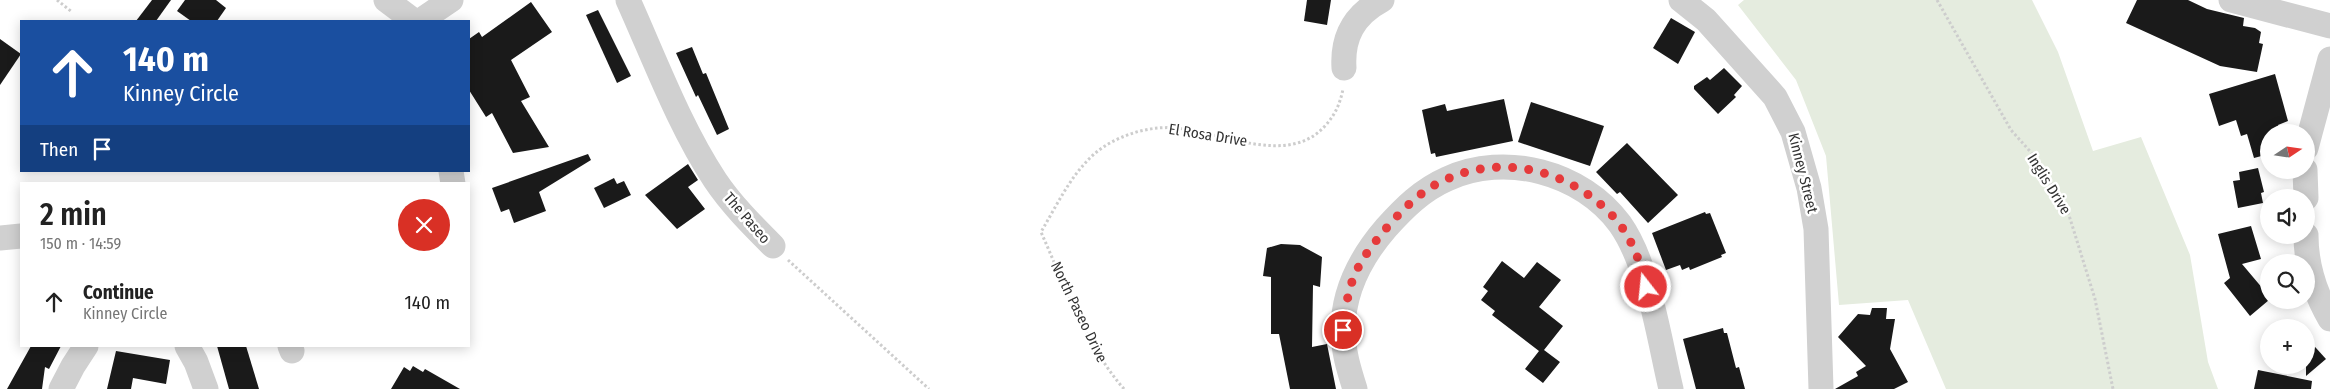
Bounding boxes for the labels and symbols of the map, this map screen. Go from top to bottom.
street label: El Rosa Drive [1167,120,1249,150]
north arrow [2260,124,2315,179]
street label: Kinney Street [1784,131,1822,215]
street label: Inglis Drive [2023,150,2075,218]
street label: The Paseo [720,189,774,247]
street label: North Paseo Drive [1047,259,1111,365]
position arrow [1619,260,1671,312]
pin [1322,309,1364,351]

